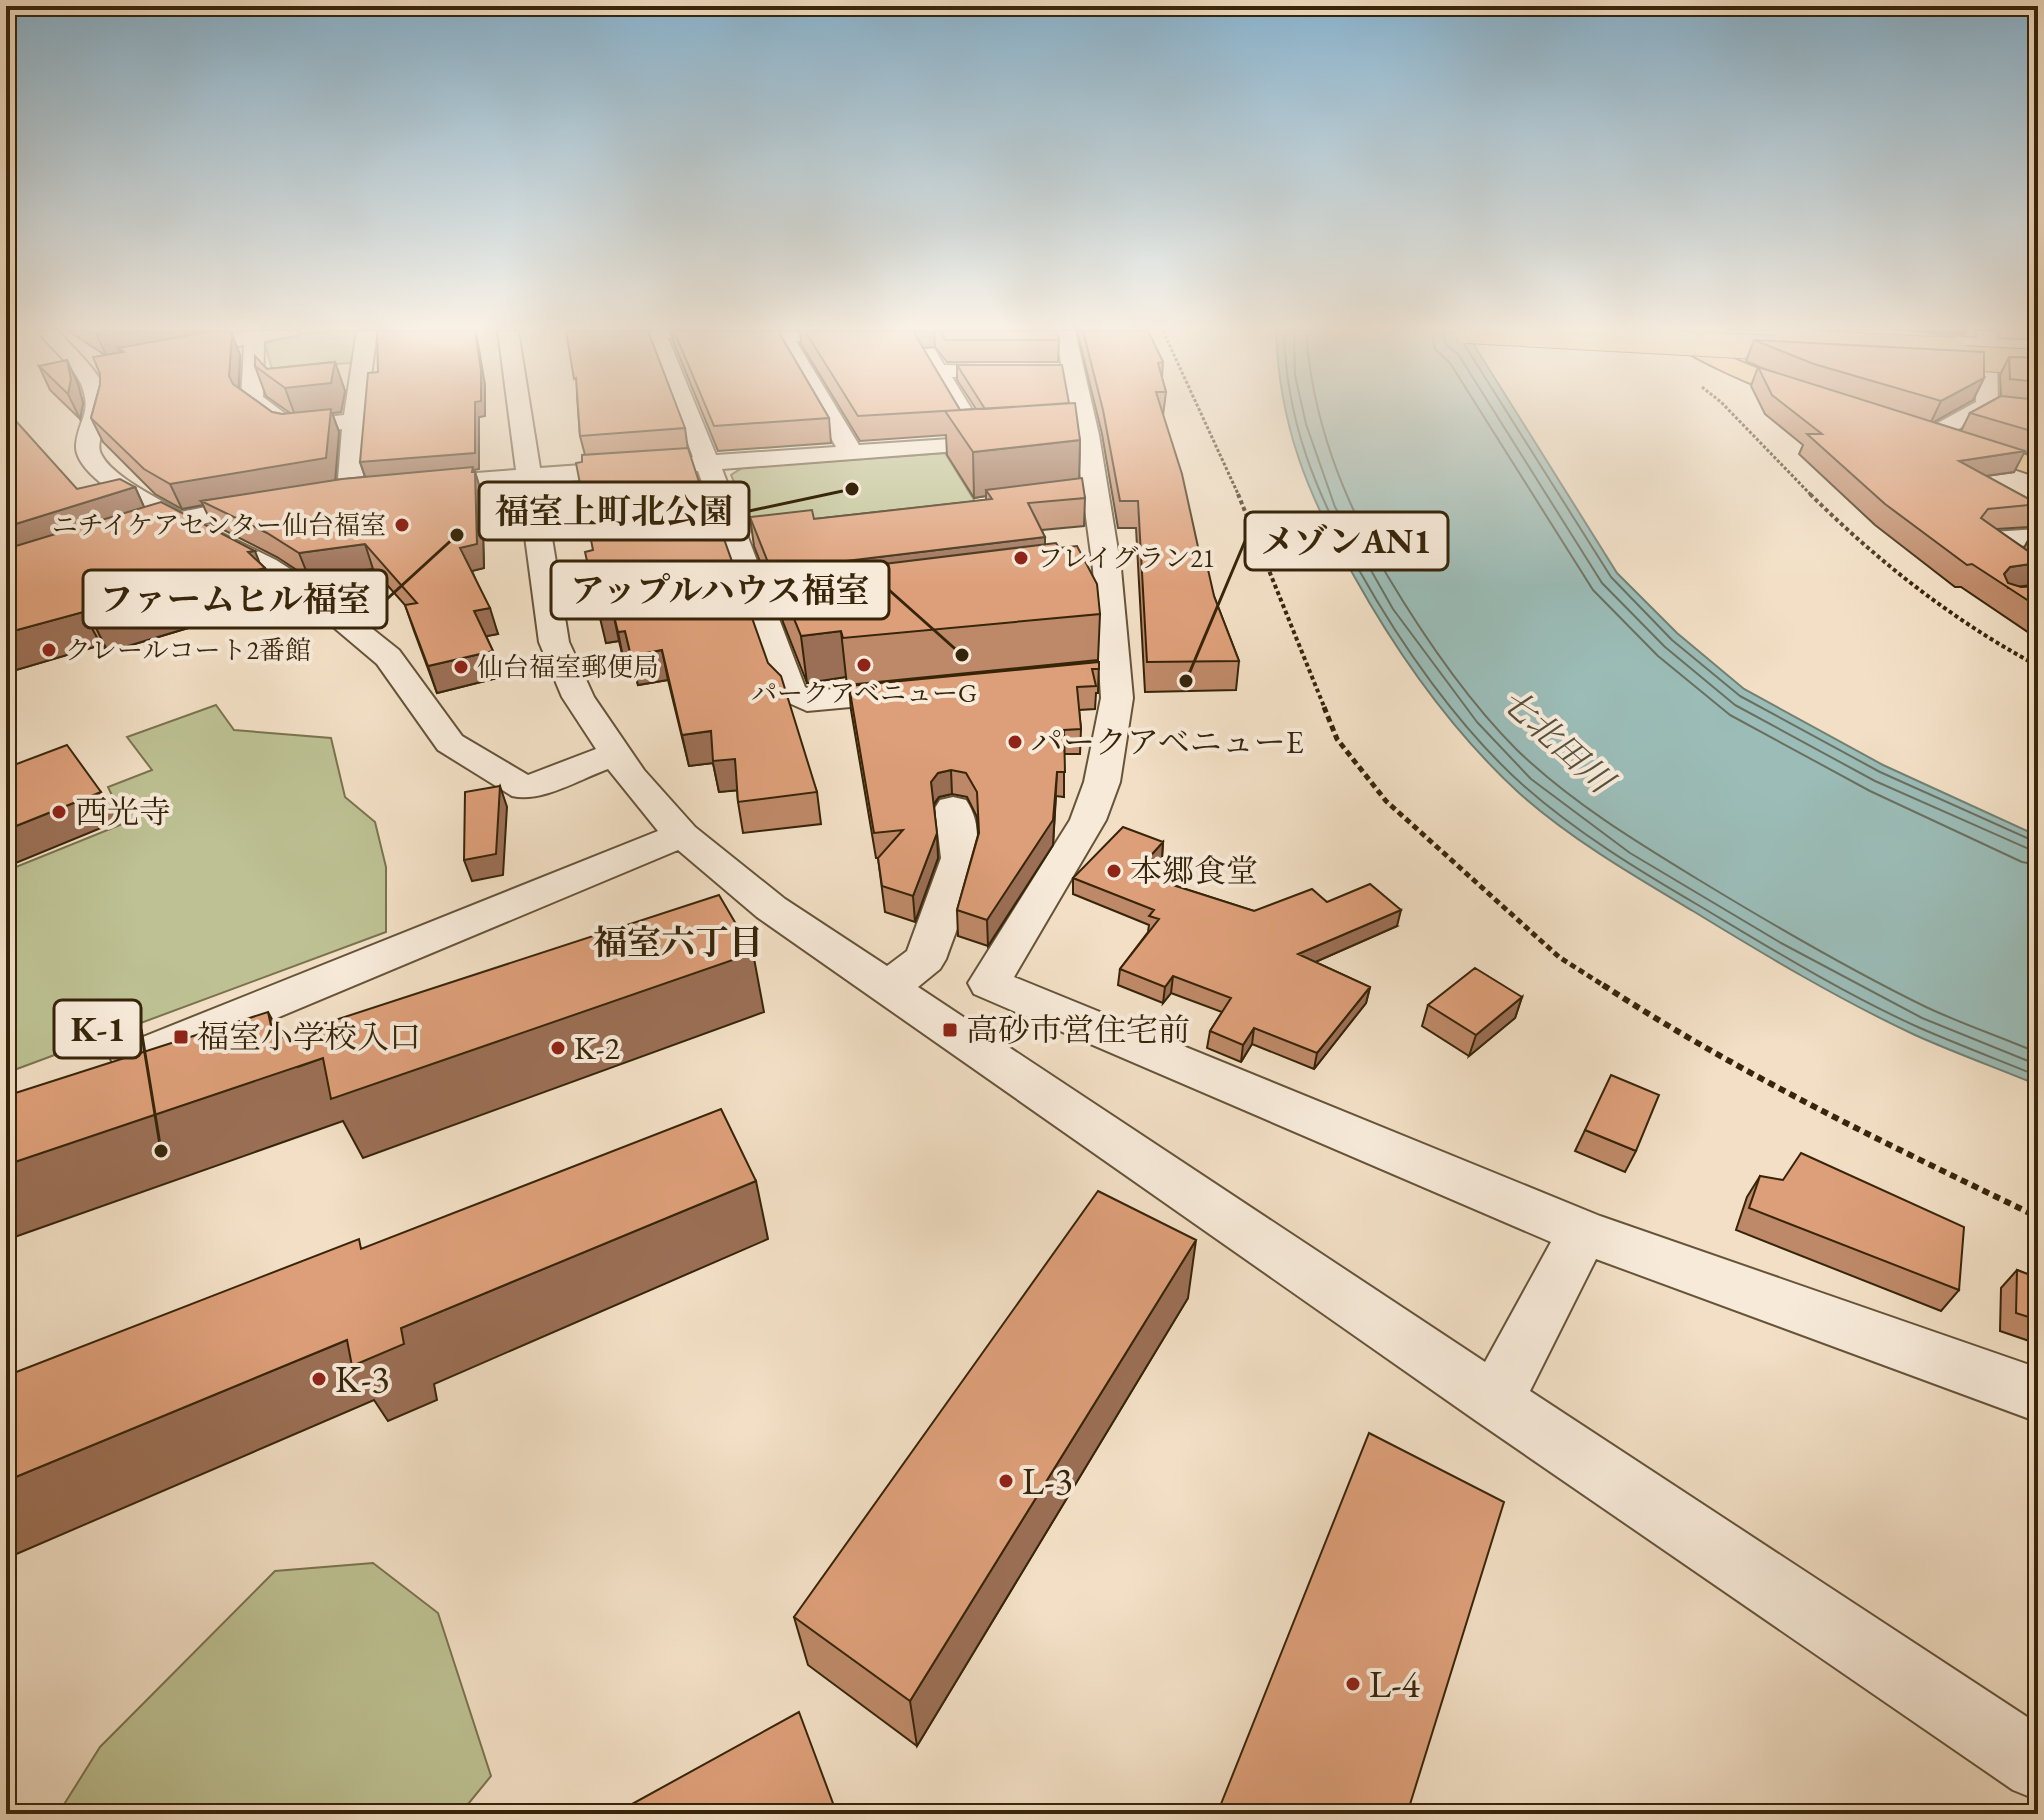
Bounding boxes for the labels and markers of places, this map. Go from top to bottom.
callout: 福室上町北公園 [479,482,749,540]
place label: ニチイケアセンター仙台福室 [52,508,386,542]
callout: メゾンAN1 [1245,512,1448,570]
marker: ニチイケアセンター仙台福室 [393,516,411,534]
place label: フレイグラン21 [1037,541,1215,575]
marker: フレイグラン21 [1012,549,1030,567]
callout: アップルハウス福室 [551,561,889,619]
callout: ファームヒル福室 [83,570,387,628]
place label: クレールコート2番館 [65,633,311,667]
marker: クレールコート2番館 [40,641,58,659]
place label: 仙台福室郵便局 [477,650,659,684]
marker: パークアベニューG [855,656,873,674]
marker: 仙台福室郵便局 [452,658,470,676]
place label: パークアベニューG [751,676,977,710]
place label: パークアベニューE [1031,721,1304,763]
marker: パークアベニューE [1006,733,1024,751]
place label: 西光寺 [75,791,171,833]
marker: 西光寺 [50,803,68,821]
place label: 本郷食堂 [1130,850,1258,892]
marker: 本郷食堂 [1105,862,1123,880]
callout: K-1 [54,1000,141,1058]
place label: 高砂市営住宅前 [966,1009,1190,1051]
place label: 福室小学校入口 [197,1016,421,1058]
marker: 高砂市営住宅前 [941,1021,959,1039]
place label: K-2 [574,1027,621,1069]
marker: 福室小学校入口 [172,1028,190,1046]
marker: K-2 [549,1039,567,1057]
place label: K-3 [335,1354,390,1403]
marker: K-3 [310,1370,328,1388]
place label: L-3 [1022,1456,1073,1505]
marker: L-3 [997,1472,1015,1490]
place label: L-4 [1369,1659,1421,1708]
marker: L-4 [1344,1675,1362,1693]

